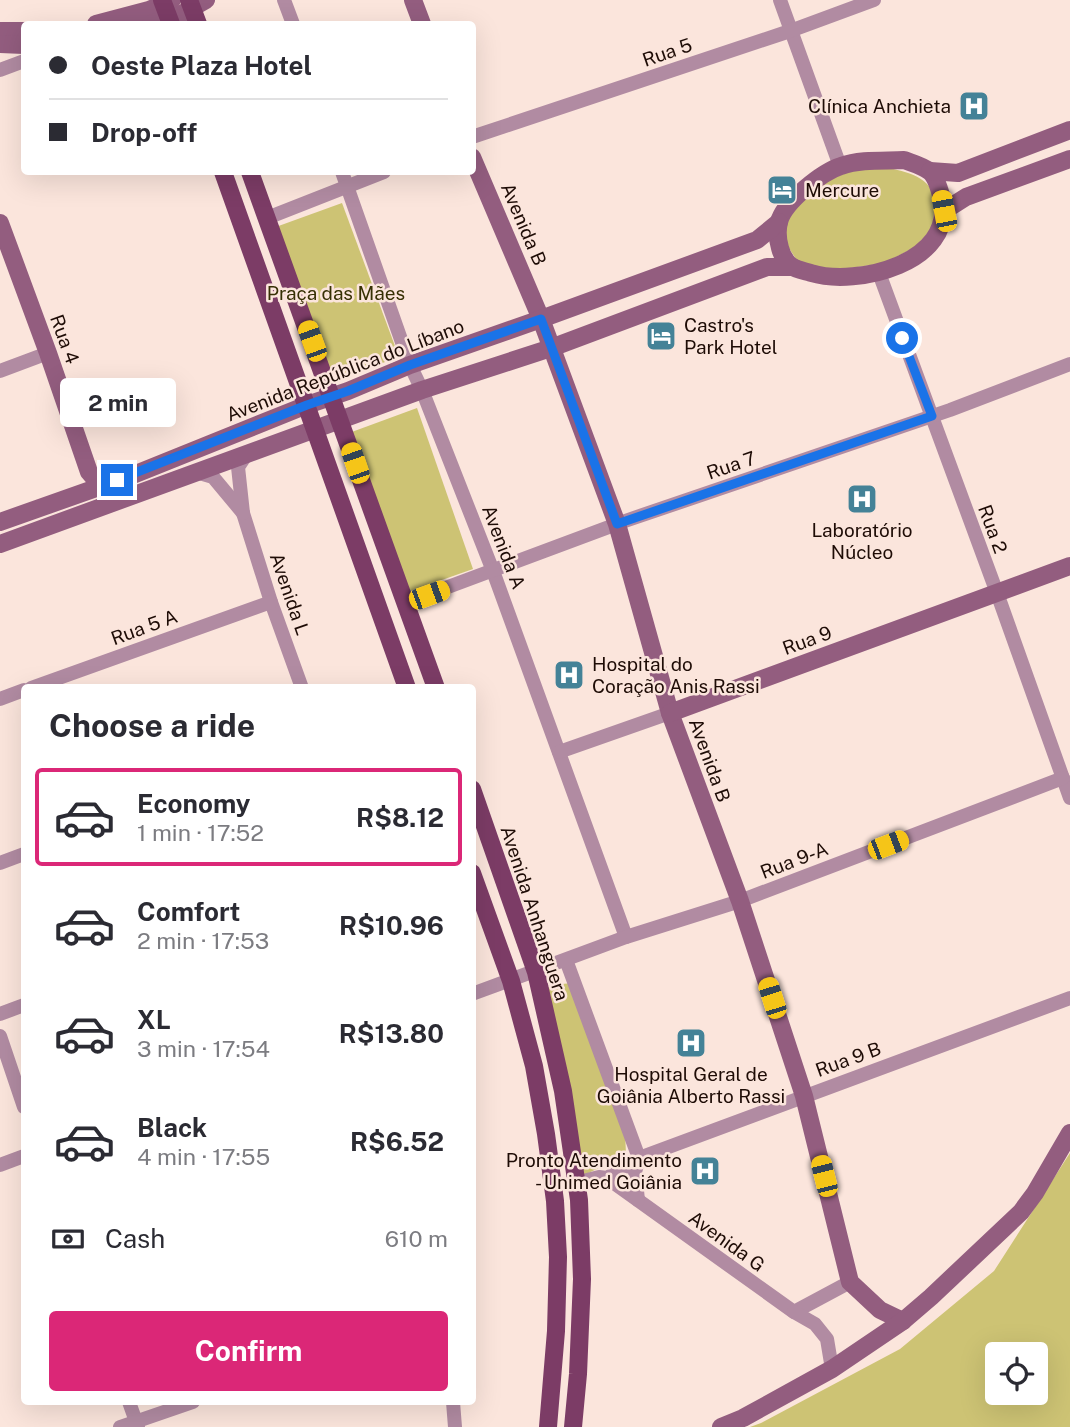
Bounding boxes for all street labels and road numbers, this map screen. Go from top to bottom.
street label: Rua 5 [639,33,695,71]
street label: Avenida B [497,179,551,269]
street label: Rua 4 [46,311,84,367]
street label: Avenida República do Líbano [223,314,467,426]
street label: Rua 7 [704,446,758,484]
street label: Avenida A [478,502,530,592]
street label: Rua 2 [974,502,1012,556]
street label: Avenida L [266,550,314,638]
street label: Rua 5 A [108,605,180,649]
street label: Rua 9 [779,621,835,659]
street label: Avenida B [685,715,735,805]
street label: Avenida Anhanguera [496,823,574,1003]
street label: Rua 9-A [757,837,831,883]
street label: Rua 9 B [812,1037,884,1081]
street label: Avenida G [685,1206,769,1276]

